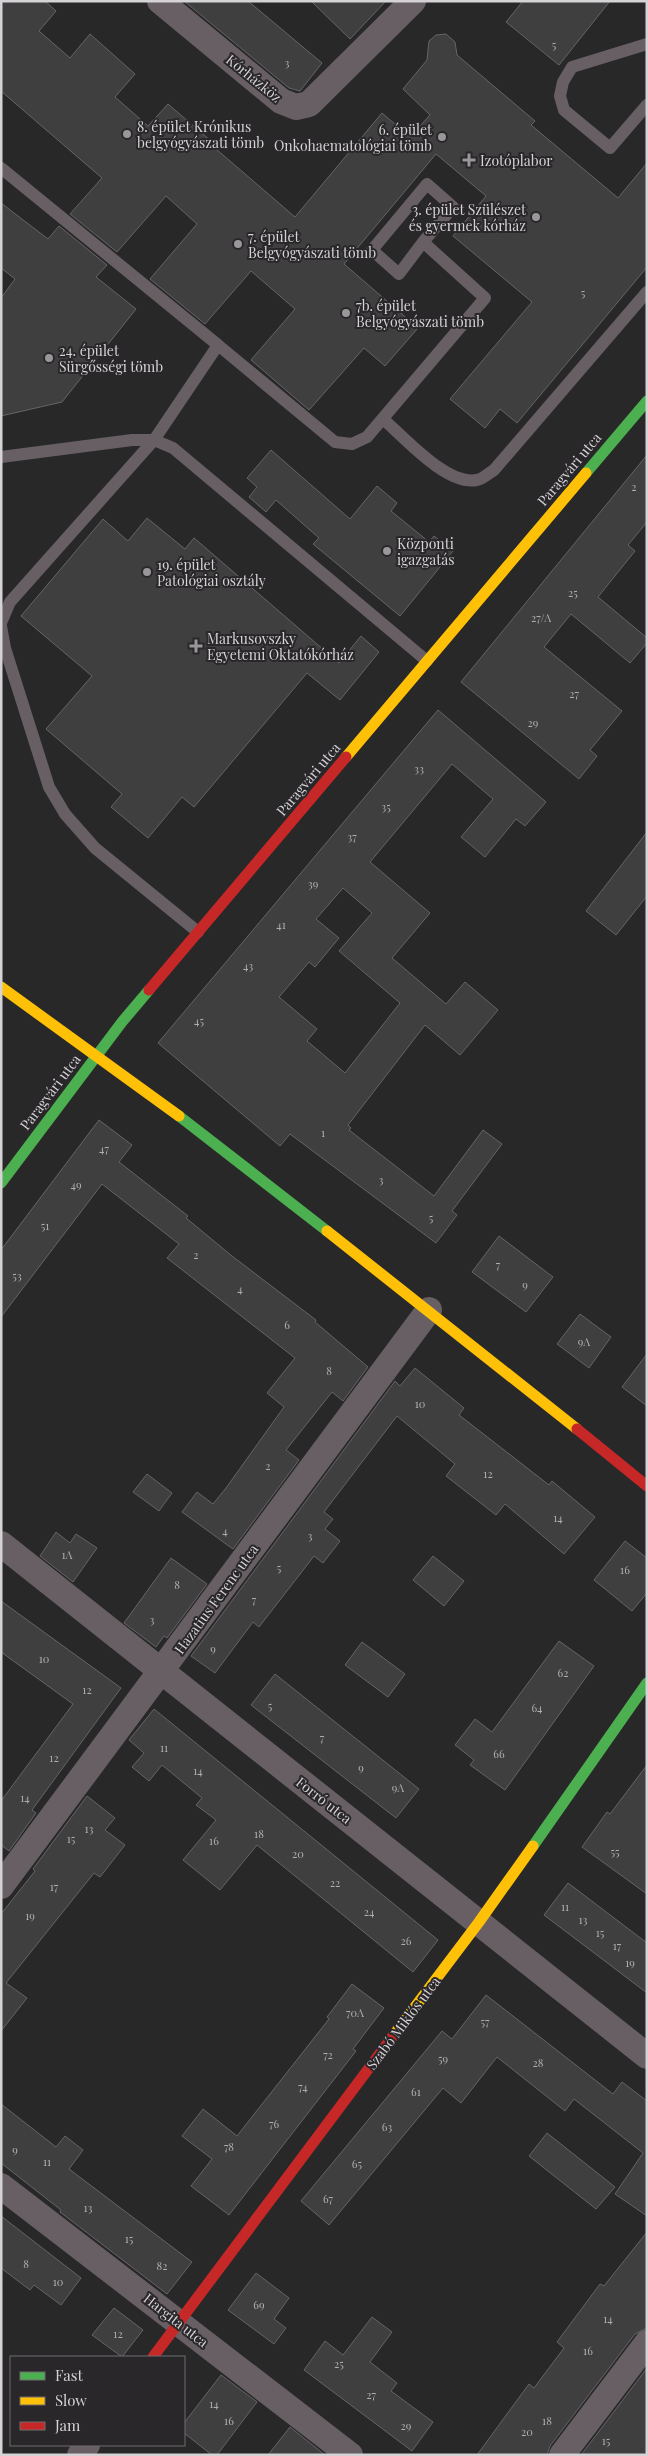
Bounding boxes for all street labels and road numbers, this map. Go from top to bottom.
street label: Kórházköz [222,50,286,106]
street label: Paragvári utca [533,428,605,510]
street label: Paragvári utca [272,738,344,820]
street label: Paragvári utca [15,1050,85,1134]
street label: Hazatius Ferenc utca [170,1540,262,1658]
street label: Forró utca [292,1772,356,1828]
street label: Szabó Miklós utca [362,1973,444,2073]
street label: Hargita utca [140,2289,212,2351]

